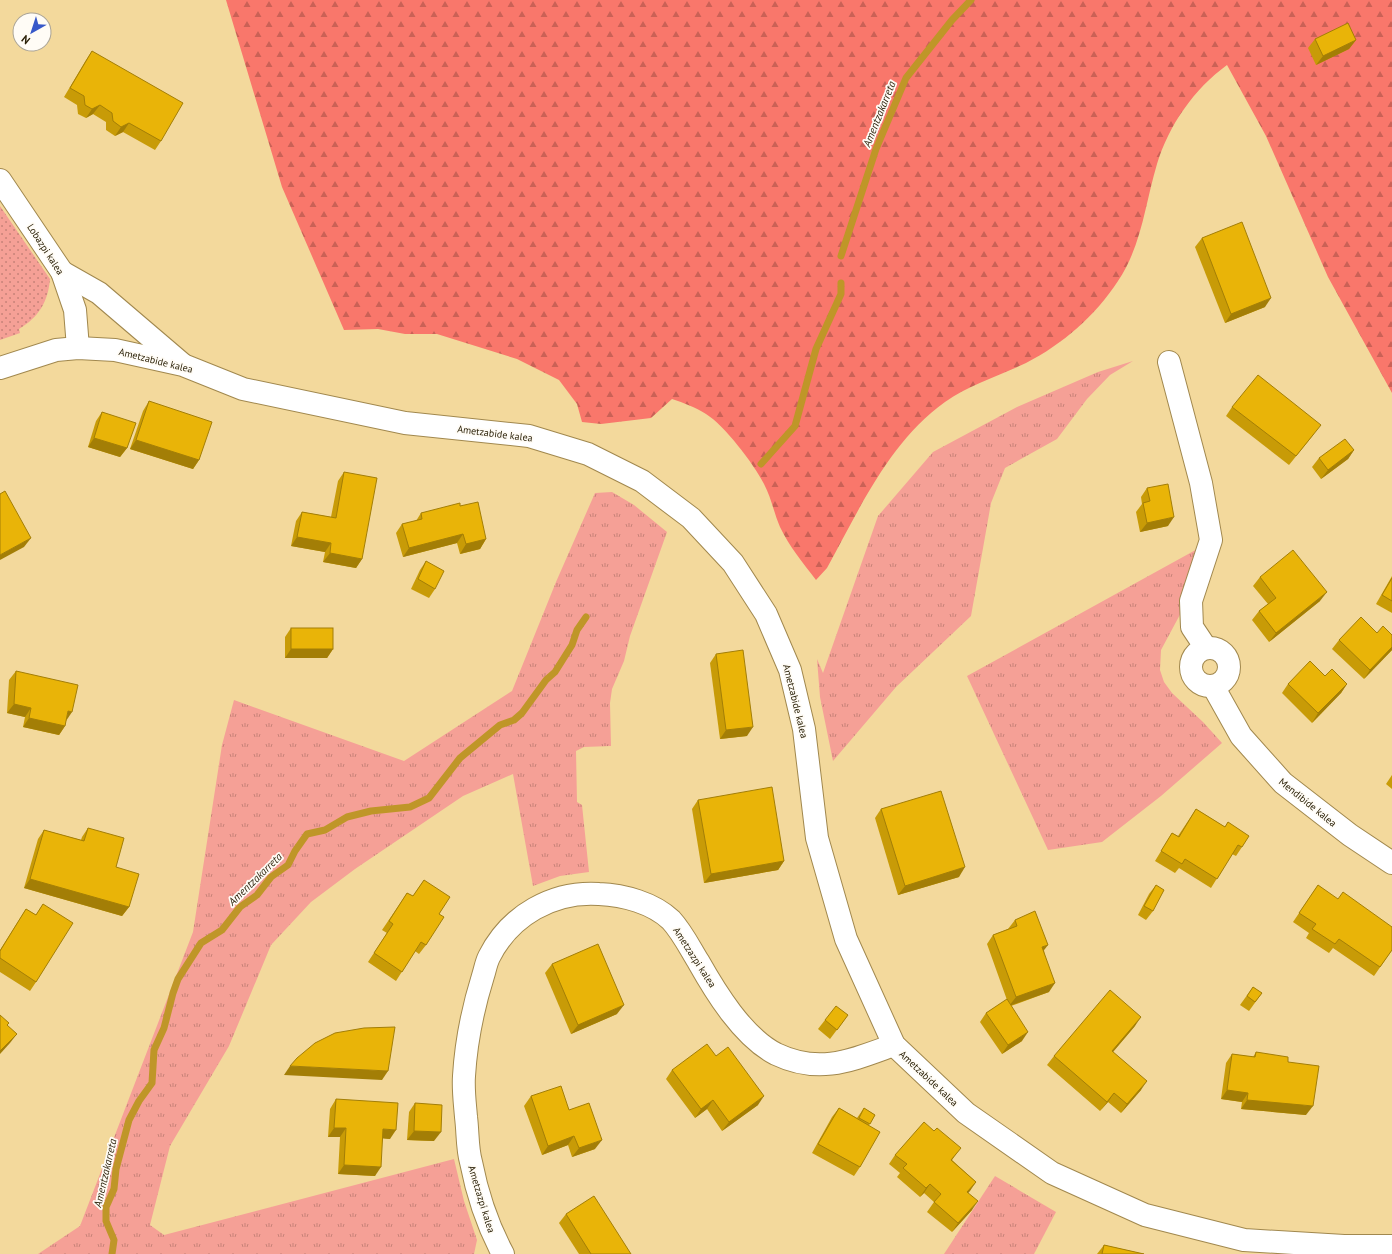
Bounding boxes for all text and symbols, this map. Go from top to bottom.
north arrow [12,12,52,52]
text: N [18,32,33,47]
water label: Amentzakarreta [859,78,899,150]
street label: Lobazpi kalea [24,221,67,277]
street label: Ametzabide kalea [118,345,194,376]
street label: Ametzabide kalea [457,422,533,445]
street label: Ametzabide kalea [780,663,811,739]
street label: Mendibide kalea [1276,775,1339,830]
water label: Amentzakarreta [224,849,285,909]
street label: Ametzazpi kalea [670,924,719,990]
street label: Ametzabide kalea [897,1048,961,1109]
water label: Amentzakarreta [90,1137,120,1210]
street label: Ametzazpi kalea [465,1164,498,1234]

